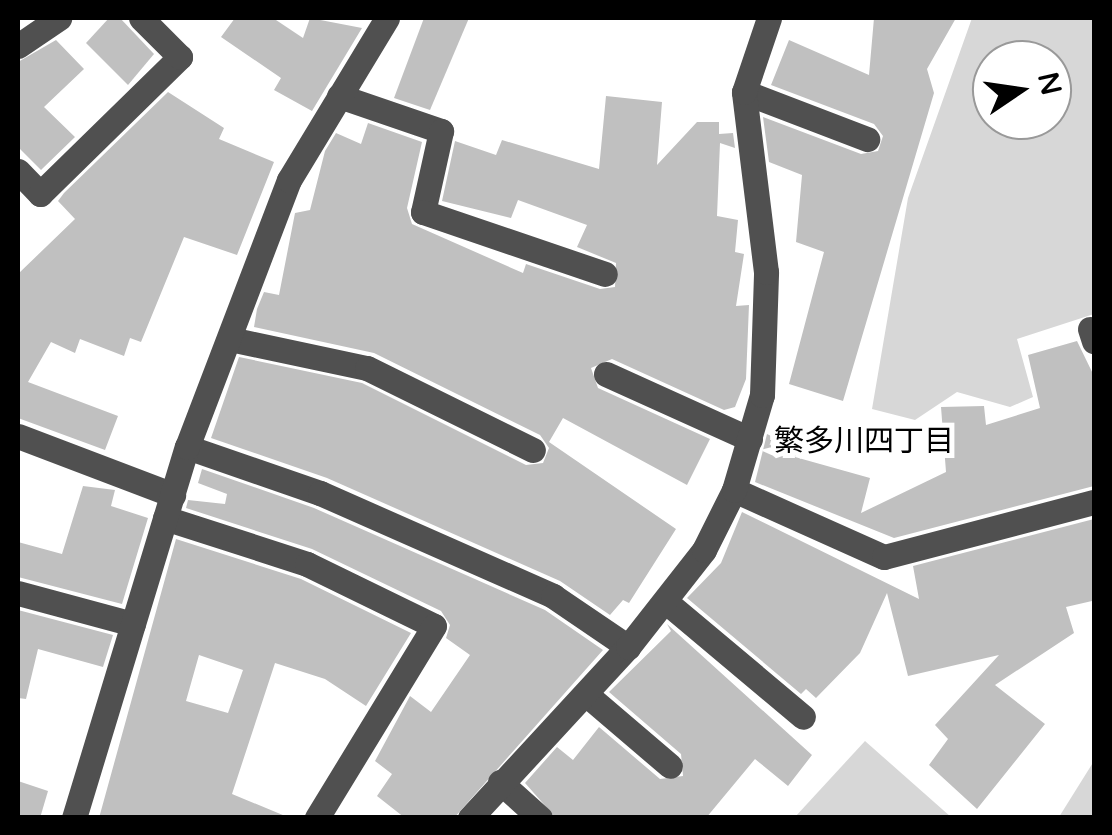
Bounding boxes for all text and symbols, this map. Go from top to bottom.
north arrow [972,40,1072,140]
text: N [1030,69,1068,98]
district label: 繁多川四丁目 [774,424,954,460]

